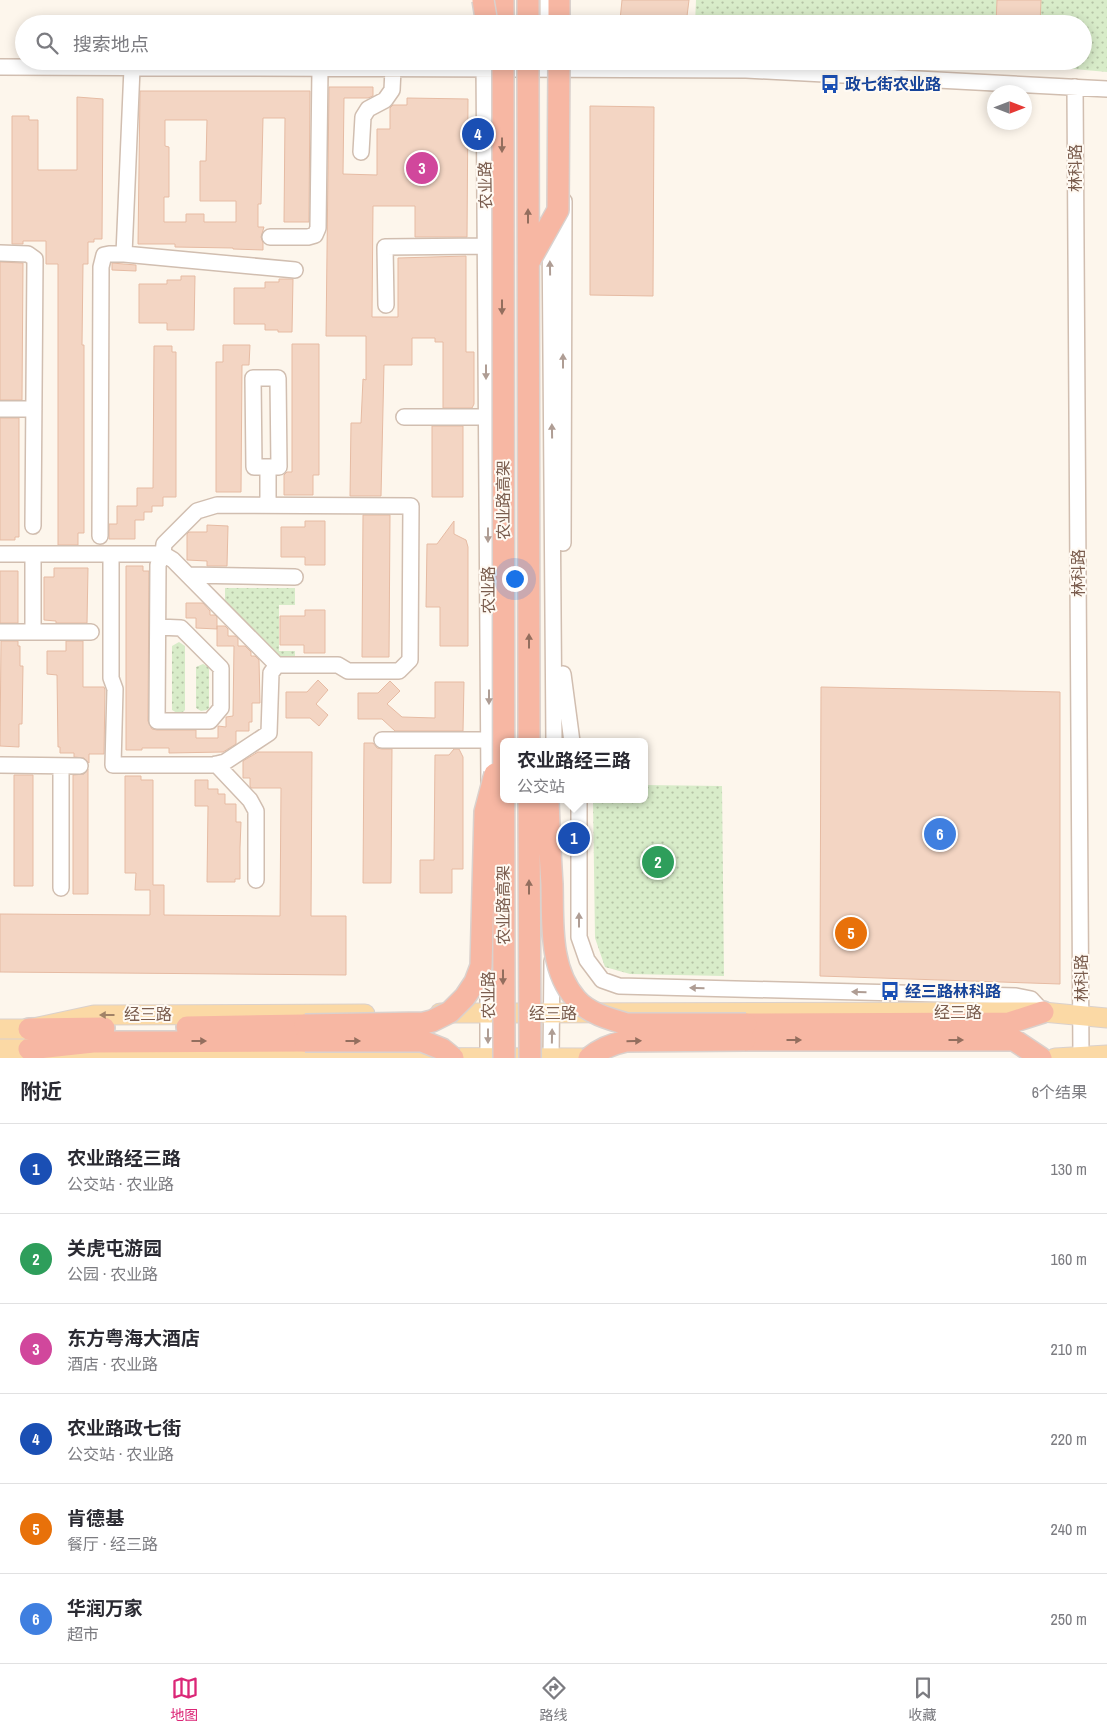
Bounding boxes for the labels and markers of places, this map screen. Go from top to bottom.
bus stop icon: 政七街农业路 [819,73,841,95]
place label: 政七街农业路 [845,73,941,95]
pin: 4 [462,115,494,153]
pin: 3 [406,149,438,187]
pin: 6 [924,815,956,853]
pin: 1 [558,819,590,857]
pin: 2 [642,843,674,881]
pin: 5 [835,914,867,952]
bus stop icon: 经三路林科路 [879,980,901,1002]
place label: 经三路林科路 [905,980,1001,1002]

